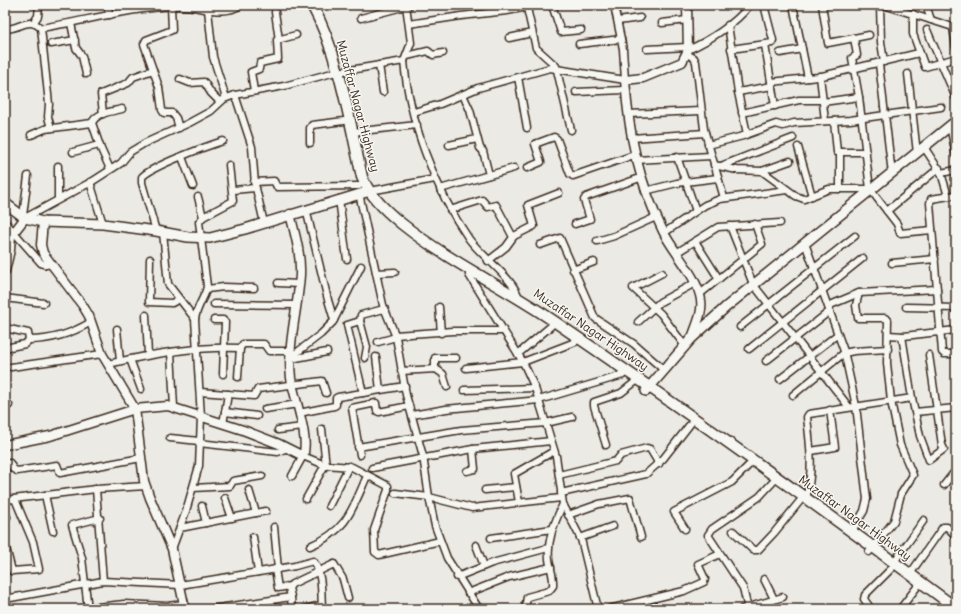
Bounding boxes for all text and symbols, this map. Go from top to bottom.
street label: Muzaffar Nagar Highway [334,38,383,173]
street label: Muzaffar Nagar Highway [531,285,652,374]
street label: Muzaffar Nagar Highway [796,472,915,564]

